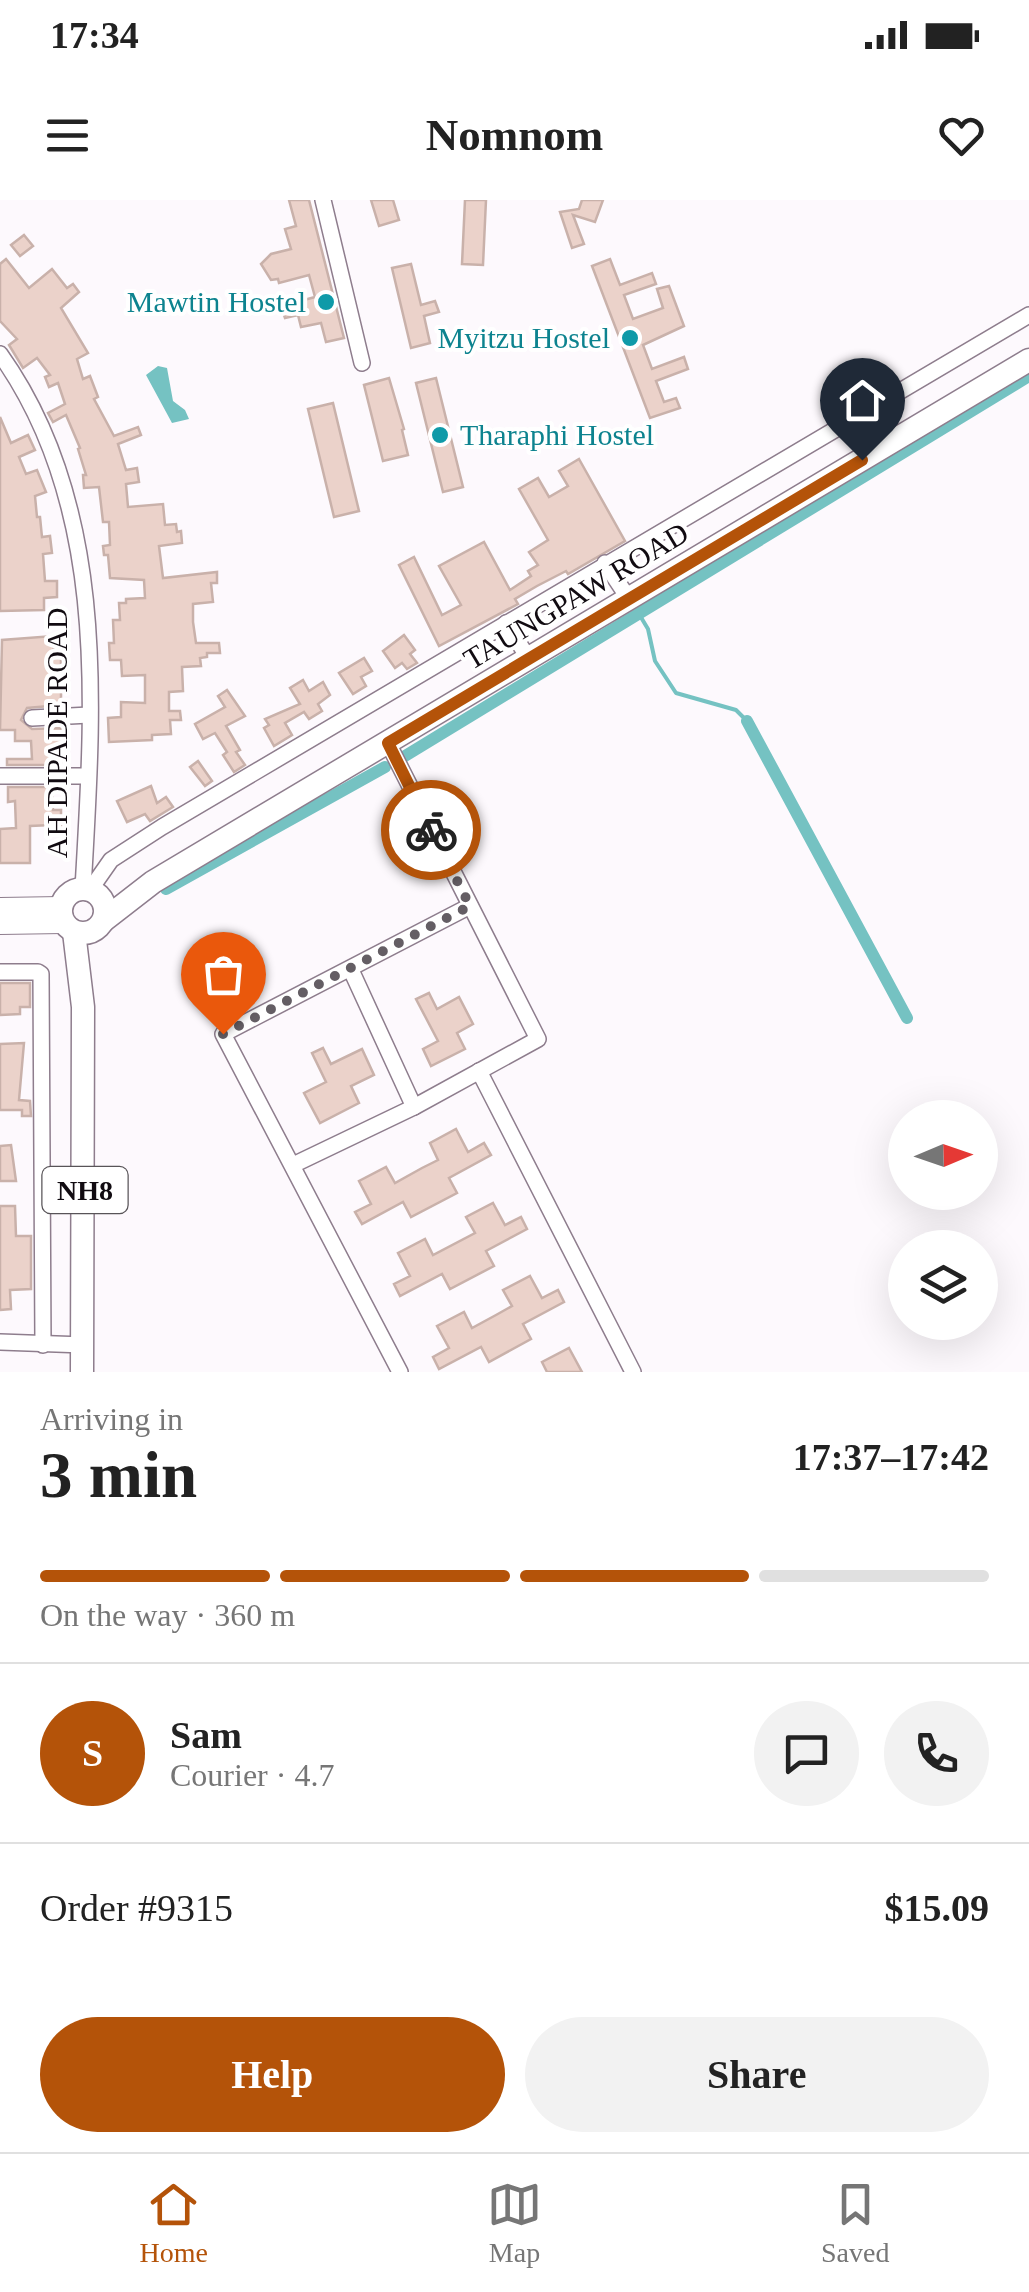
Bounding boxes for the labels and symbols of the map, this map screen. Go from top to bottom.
place label: Mawtin Hostel [127,285,306,318]
marker: Mawtin Hostel [315,291,337,313]
place label: Myitzu Hostel [438,321,610,354]
marker: Myitzu Hostel [619,327,641,349]
pin [820,358,905,461]
place label: Tharaphi Hostel [460,418,654,451]
marker: Tharaphi Hostel [429,424,451,446]
street label: TAUNGPAW ROAD [458,515,694,676]
street label: AH DIPADE ROAD [40,608,73,858]
courier [381,780,481,880]
pin [181,932,266,1035]
north arrow [888,1100,998,1210]
road number: NH8 [42,1167,128,1213]

